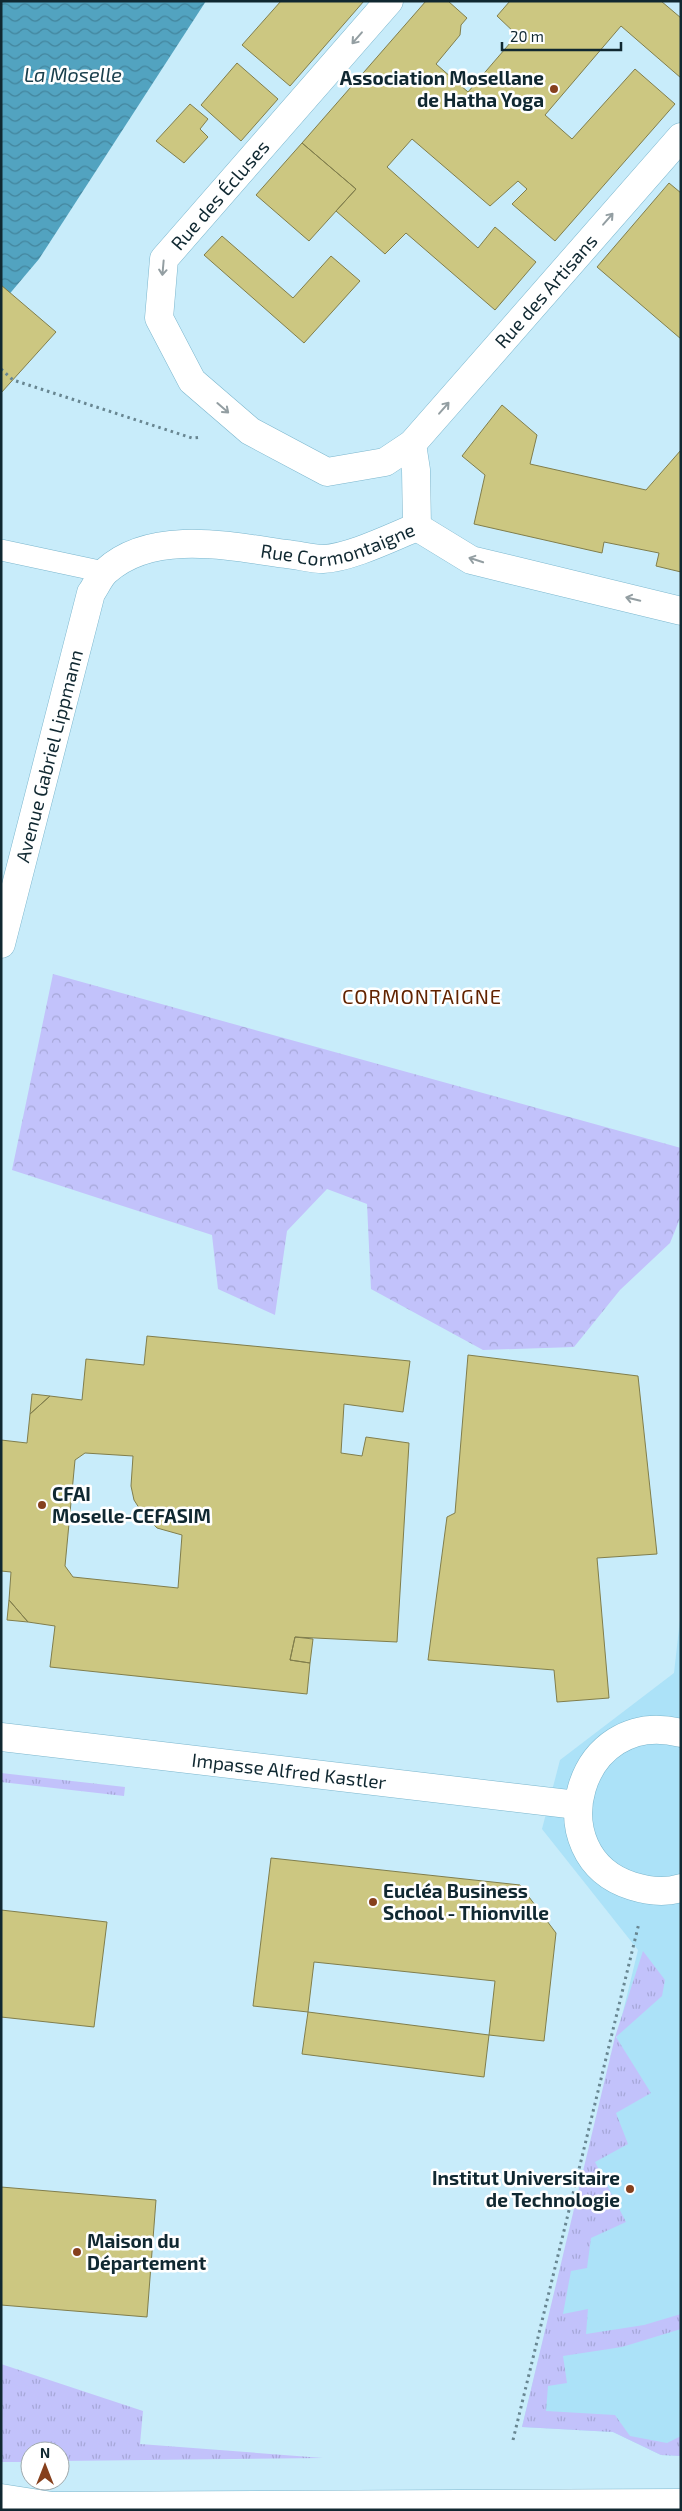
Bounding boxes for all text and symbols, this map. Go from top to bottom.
scale bar [502,20,621,52]
text: 20 m [510,27,544,45]
one-way arrow [352,31,363,44]
water label: La Moselle [24,62,122,86]
place label: Association Mosellane de Hatha Yoga [340,66,544,111]
marker: Association Mosellane de Hatha Yoga [548,83,560,95]
street label: Rue des Écluses [166,135,274,254]
one-way arrow [602,213,614,226]
street label: Rue des Artisans [490,229,602,352]
one-way arrow [158,260,168,276]
one-way arrow [438,401,449,414]
one-way arrow [217,402,230,413]
street label: Rue Cormontaigne [259,517,418,570]
one-way arrow [468,555,484,565]
one-way arrow [626,594,642,603]
street label: Avenue Gabriel Lippmann [10,647,87,865]
district label: CORMONTAIGNE [342,984,502,1008]
place label: CFAI Moselle-CEFASIM [52,1482,211,1527]
marker: CFAI Moselle-CEFASIM [36,1499,48,1511]
street label: Impasse Alfred Kastler [190,1748,388,1793]
place label: Eucléa Business School - Thionville [383,1879,549,1924]
marker: Eucléa Business School - Thionville [367,1896,379,1908]
place label: Institut Universitaire de Technologie [432,2166,620,2211]
marker: Institut Universitaire de Technologie [624,2183,636,2195]
place label: Maison du Département [87,2229,206,2274]
marker: Maison du Département [71,2246,83,2258]
north arrow [20,2441,70,2491]
text: N [40,2444,50,2461]

